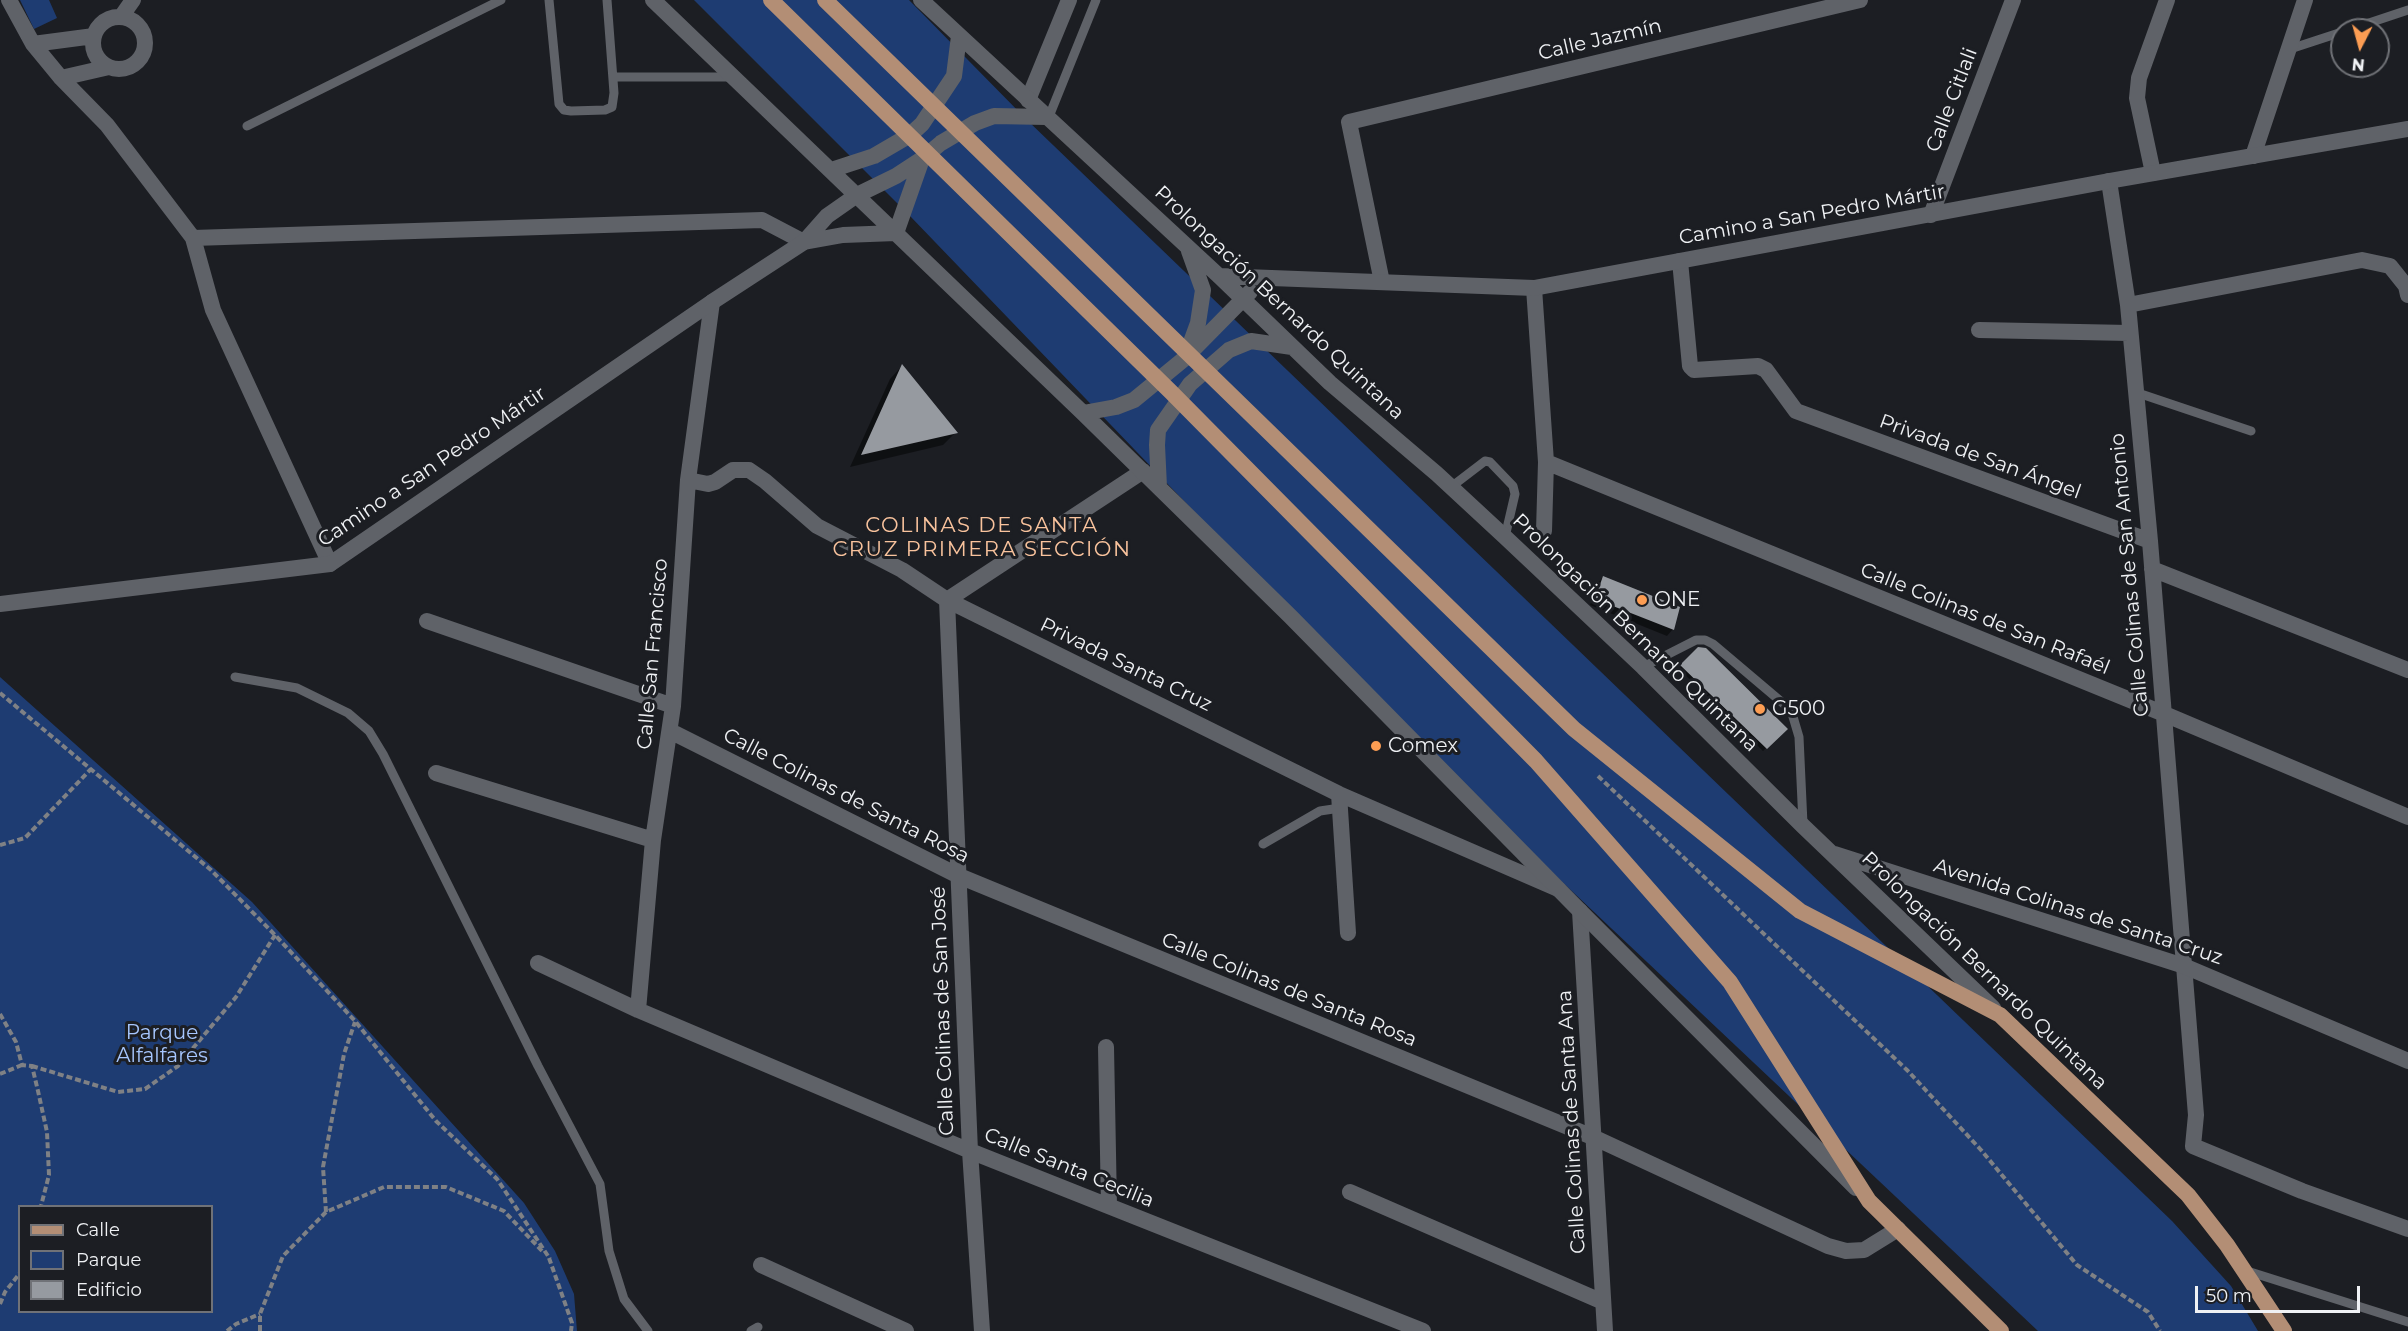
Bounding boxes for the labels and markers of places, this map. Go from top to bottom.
place label: ONE [1654,588,1700,612]
marker: ONE [1635,593,1649,607]
place label: G500 [1772,697,1825,721]
marker: G500 [1753,702,1767,716]
place label: Comex [1388,734,1458,758]
marker: Comex [1369,739,1383,753]

